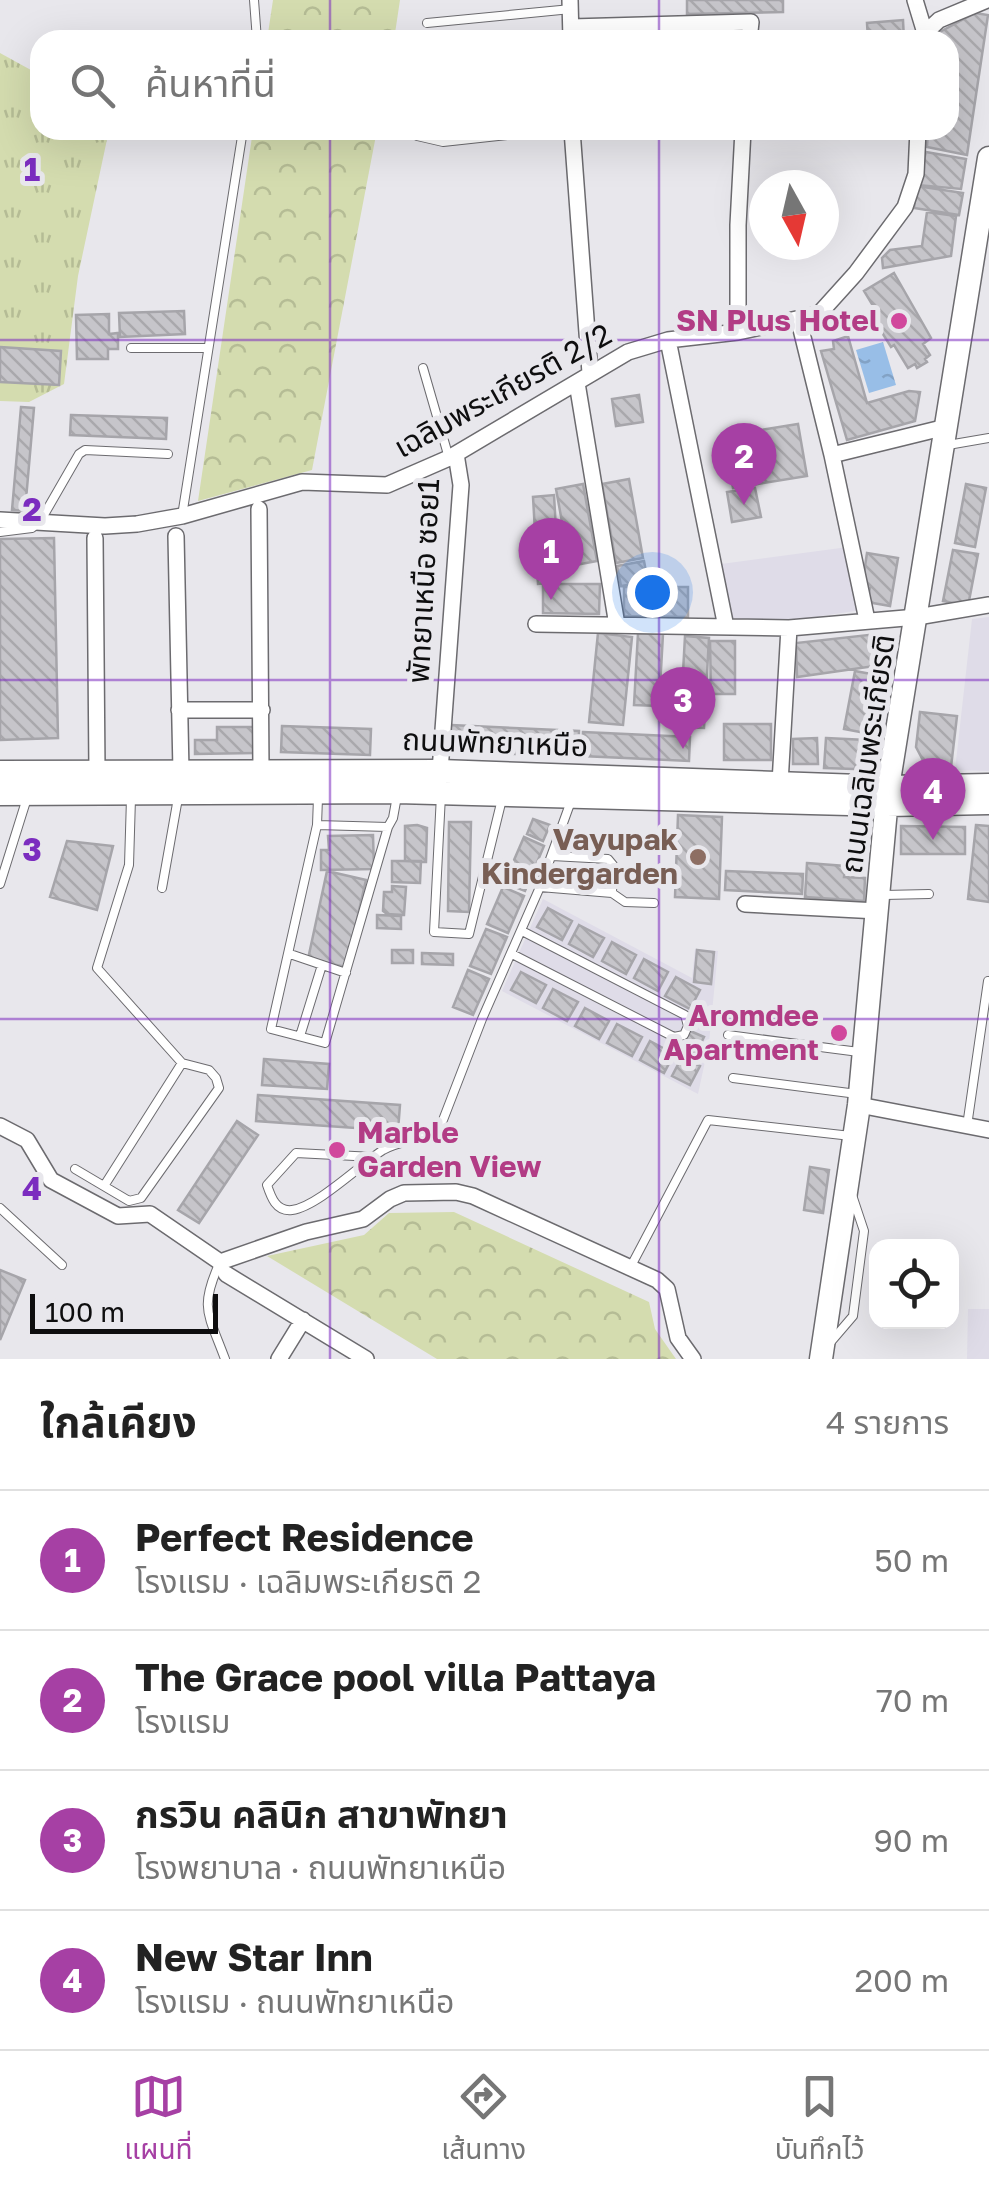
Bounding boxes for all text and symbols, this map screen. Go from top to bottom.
search box [30,30,959,140]
icon: search [65,58,120,113]
text: ค้นหาที่นี่ [145,60,276,105]
text: 1 [24,150,40,188]
north arrow [749,170,839,260]
place label: SN Plus Hotel [676,302,879,338]
marker: SN Plus Hotel [888,310,910,332]
street label: เฉลิมพระเกียรติ 2/2 [388,315,617,465]
pin: 2 [712,422,776,505]
street label: พัทยาเหนือ ซอย1 [400,478,446,684]
text: 2 [22,490,42,528]
pin: 1 [518,518,584,600]
your location [627,567,678,618]
street label: ถนนเฉลิมพระเกียรติ [832,632,902,876]
pin: 3 [650,666,716,749]
street label: ถนนพัทยาเหนือ [401,721,589,763]
pin: 4 [900,758,966,840]
place label: Vayupak Kindergarden [481,821,679,891]
text: 3 [22,830,42,868]
marker: Vayupak Kindergarden [687,846,709,868]
place label: Aromdee Apartment [663,997,819,1067]
marker: Aromdee Apartment [828,1022,850,1044]
place label: Marble Garden View [357,1114,542,1184]
marker: Marble Garden View [326,1139,348,1161]
text: 4 [22,1169,42,1207]
map controls [869,1239,959,1329]
button: locate [869,1239,959,1329]
scale bar [30,1289,218,1334]
text: 100 m [45,1295,125,1328]
text: ใกล้เคียง [40,1396,197,1446]
text: 4 รายการ [826,1403,949,1441]
text: Perfect Residence [135,1514,474,1559]
text: 1 [64,1541,81,1579]
text: 50 m [874,1541,949,1579]
text: โรงแรม · เฉลิมพระเกียรติ 2 [135,1562,481,1600]
text: The Grace pool villa Pattaya [135,1654,656,1699]
text: 2 [63,1681,82,1719]
text: 70 m [876,1681,949,1719]
text: โรงแรม [135,1702,230,1740]
text: กรวิน คลินิก สาขาพัทยา [135,1791,508,1836]
text: 3 [63,1821,82,1859]
text: 90 m [873,1821,949,1859]
text: โรงพยาบาล · ถนนพัทยาเหนือ [135,1848,506,1886]
text: New Star Inn [135,1934,373,1979]
text: 4 [62,1961,83,1999]
text: 200 m [854,1961,949,1999]
text: โรงแรม · ถนนพัทยาเหนือ [135,1982,455,2020]
tab: แผนที่ [124,2069,193,2172]
tab: เส้นทาง [441,2069,526,2172]
tab: บันทึกไว้ [775,2069,865,2172]

